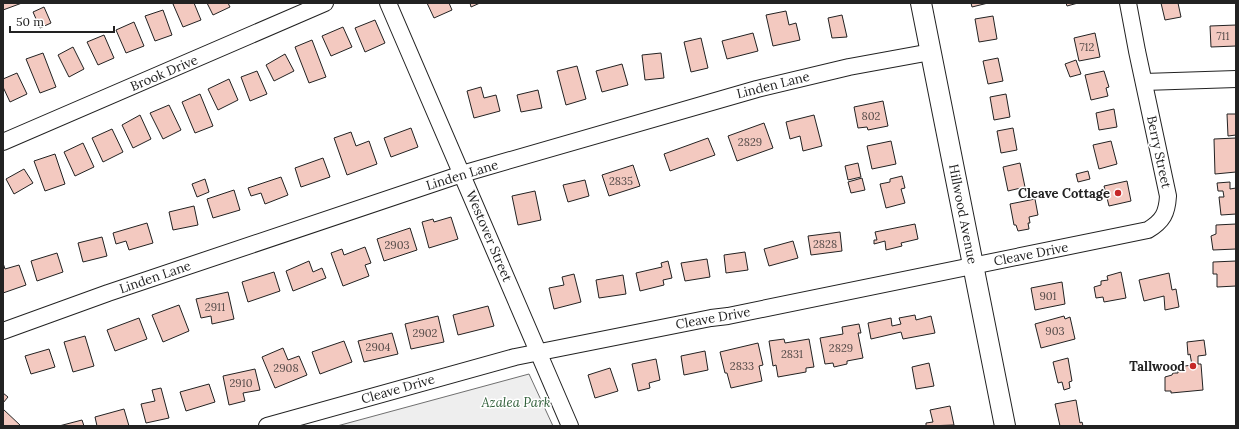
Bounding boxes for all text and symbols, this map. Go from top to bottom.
scale bar [10,8,114,34]
text: 50 m [16,14,44,29]
house number: 711 [1216,29,1230,43]
house number: 712 [1080,40,1095,54]
street label: Brook Drive [128,51,200,95]
street label: Linden Lane [735,68,811,102]
house number: 802 [862,109,881,123]
street label: Berry Street [1143,114,1175,190]
house number: 2829 [738,135,762,149]
street label: Linden Lane [424,156,500,194]
street label: Hillwood Avenue [945,163,981,265]
house number: 2835 [609,174,633,188]
place label: Cleave Cottage [1018,185,1110,202]
street label: Westover Street [462,188,516,284]
marker: Cleave Cottage [1113,188,1123,198]
house number: 2828 [813,237,837,251]
house number: 2903 [384,238,410,252]
street label: Cleave Drive [992,238,1070,270]
street label: Linden Lane [117,257,193,297]
house number: 901 [1039,289,1057,303]
house number: 2911 [205,300,225,314]
street label: Cleave Drive [674,303,752,333]
house number: 903 [1045,324,1065,338]
house number: 2902 [413,326,438,340]
house number: 2904 [365,340,391,354]
house number: 2829 [829,341,853,355]
house number: 2831 [781,347,803,361]
place label: Tallwood [1129,358,1185,375]
house number: 2833 [730,359,754,373]
house number: 2908 [273,361,299,375]
marker: Tallwood [1188,361,1198,371]
street label: Cleave Drive [359,370,437,408]
house number: 2910 [229,376,253,390]
park label: Azalea Park [480,394,551,411]

